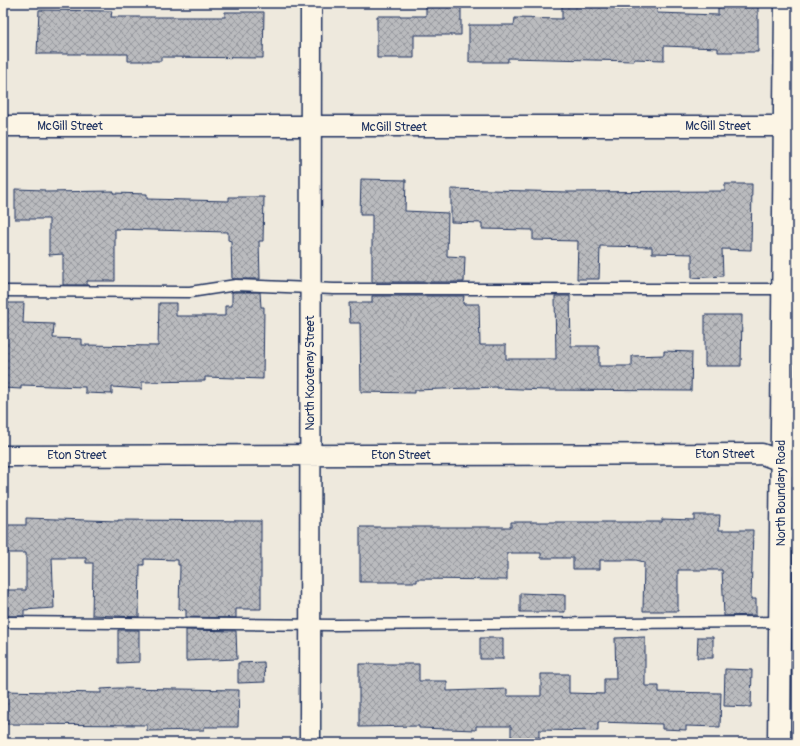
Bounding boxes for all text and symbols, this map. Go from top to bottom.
street label: McGill Street [37,119,103,134]
street label: McGill Street [685,119,751,134]
street label: McGill Street [361,120,427,135]
street label: North Kootenay Street [303,315,318,431]
street label: North Boundary Road [774,440,789,546]
street label: Eton Street [695,447,755,462]
street label: Eton Street [47,448,107,463]
street label: Eton Street [371,448,431,463]

